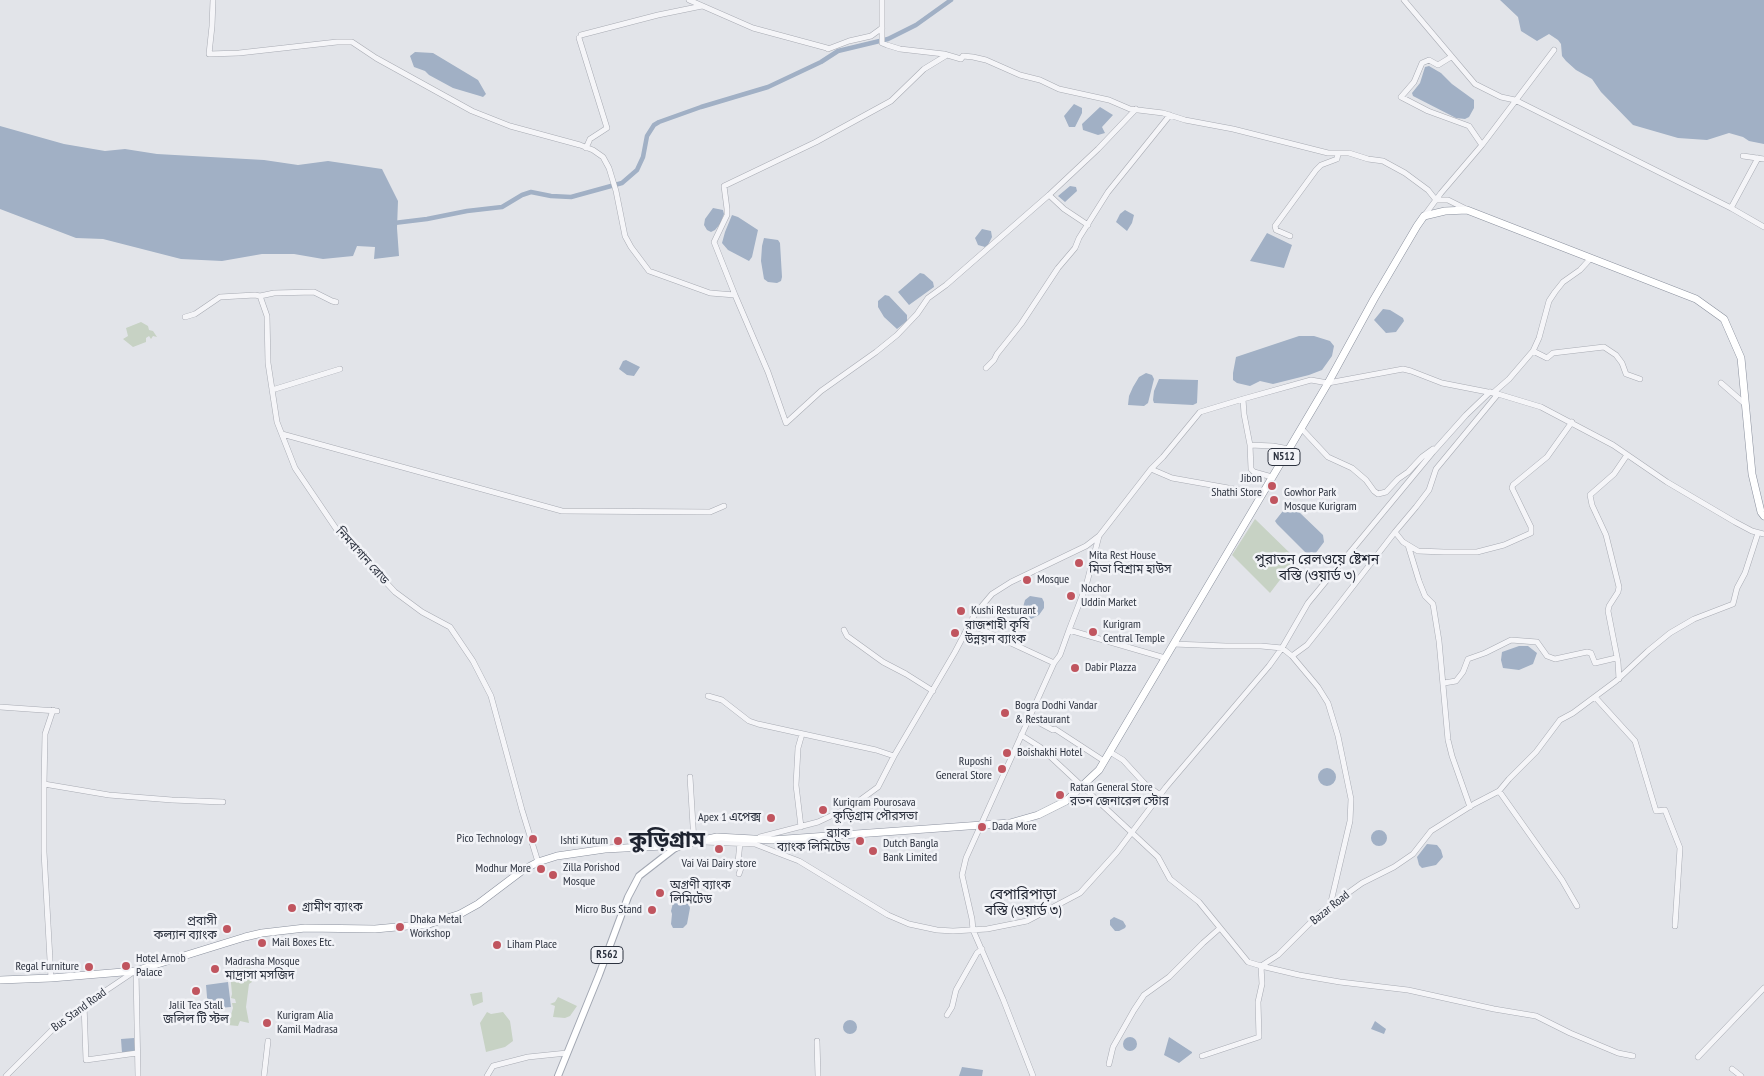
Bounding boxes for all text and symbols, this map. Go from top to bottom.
road number: N512 [1268,448,1300,466]
place label: Jibon Shathi Store [1211,472,1262,500]
marker: Jibon Shathi Store [1266,480,1278,492]
place label: Gowhor Park Mosque Kurigram [1284,486,1357,514]
marker: Gowhor Park Mosque Kurigram [1268,494,1280,506]
street label: নিমবাগান রোড [333,524,391,588]
place label: Mita Rest House মিতা বিশ্রাম হাউস [1089,549,1172,577]
district label: পুরাতন রেলওয়ে ষ্টেশন বস্তি (ওয়ার্ড ৩) [1255,552,1379,584]
marker: Mita Rest House মিতা বিশ্রাম হাউস [1073,557,1085,569]
place label: Mosque [1037,573,1069,587]
marker: Mosque [1021,574,1033,586]
place label: Nochor Uddin Market [1081,582,1137,610]
marker: Nochor Uddin Market [1065,590,1077,602]
place label: Kushi Resturant [971,604,1036,618]
marker: Kushi Resturant [955,605,967,617]
place label: Kurigram Central Temple [1103,618,1165,646]
place label: রাজশাহী কৃষি উন্নয়ন ব্যাংক [965,619,1030,647]
marker: Kurigram Central Temple [1087,626,1099,638]
marker: রাজশাহী কৃষি উন্নয়ন ব্যাংক [949,627,961,639]
place label: Dabir Plazza [1085,661,1136,675]
marker: Dabir Plazza [1069,662,1081,674]
place label: Bogra Dodhi Vandar & Restaurant [1015,699,1097,727]
marker: Bogra Dodhi Vandar & Restaurant [999,707,1011,719]
place label: Boishakhi Hotel [1017,746,1082,760]
marker: Boishakhi Hotel [1001,747,1013,759]
place label: Ruposhi General Store [936,755,992,783]
marker: Ruposhi General Store [996,763,1008,775]
place label: Ratan General Store রতন জেনারেল স্টোর [1070,781,1169,809]
marker: Ratan General Store রতন জেনারেল স্টোর [1054,789,1066,801]
place label: Kurigram Pourosava কুড়িগ্রাম পৌরসভা [833,796,918,824]
marker: Kurigram Pourosava কুড়িগ্রাম পৌরসভা [817,804,829,816]
place label: Apex 1 এপেক্স [698,811,761,825]
marker: Apex 1 এপেক্স [765,812,777,824]
place label: Dada More [992,820,1037,834]
marker: Dada More [976,821,988,833]
place label: ব্র্যাক ব্যাংক লিমিটেড [777,827,850,855]
district label: কুড়িগ্রাম [629,828,705,854]
place label: Pico Technology [457,832,523,846]
marker: Pico Technology [527,833,539,845]
place label: Ishti Kutum [560,834,608,848]
marker: Ishti Kutum [612,835,624,847]
marker: ব্র্যাক ব্যাংক লিমিটেড [854,835,866,847]
place label: Dutch Bangla Bank Limited [883,837,938,865]
marker: Vai Vai Dairy store [713,843,725,855]
marker: Dutch Bangla Bank Limited [867,845,879,857]
place label: Vai Vai Dairy store [682,857,756,871]
place label: Zilla Porishod Mosque [563,861,620,889]
place label: Modhur More [476,862,531,876]
marker: Modhur More [535,863,547,875]
marker: Zilla Porishod Mosque [547,869,559,881]
place label: অগ্রণী ব্যাংক লিমিটেড [670,879,731,907]
marker: অগ্রণী ব্যাংক লিমিটেড [654,887,666,899]
district label: বেপারিপাড়া বস্তি (ওয়ার্ড ৩) [985,887,1061,920]
street label: Bazar Road [1308,888,1352,928]
place label: গ্রামীণ ব্যাংক [302,901,363,915]
marker: গ্রামীণ ব্যাংক [286,902,298,914]
place label: Micro Bus Stand [575,903,642,917]
marker: Micro Bus Stand [646,904,658,916]
place label: Dhaka Metal Workshop [410,913,462,941]
place label: প্রবাসী কল্যান ব্যাংক [154,915,217,943]
marker: Dhaka Metal Workshop [394,921,406,933]
marker: প্রবাসী কল্যান ব্যাংক [221,923,233,935]
place label: Mail Boxes Etc. [272,936,334,950]
marker: Mail Boxes Etc. [256,937,268,949]
place label: Liham Place [507,938,557,952]
marker: Liham Place [491,939,503,951]
road number: R562 [591,946,623,964]
place label: Hotel Arnob Palace [136,952,186,980]
place label: Madrasha Mosque মাদ্রাসা মসজিদ [225,955,300,983]
place label: Regal Furniture [15,960,79,974]
marker: Hotel Arnob Palace [120,960,132,972]
marker: Regal Furniture [83,961,95,973]
marker: Madrasha Mosque মাদ্রাসা মসজিদ [209,963,221,975]
street label: Bus Stand Road [49,985,109,1035]
marker: Jalil Tea Stall জলিল টি স্টল [190,985,202,997]
place label: Jalil Tea Stall জলিল টি স্টল [163,999,229,1027]
place label: Kurigram Alia Kamil Madrasa [277,1009,338,1037]
marker: Kurigram Alia Kamil Madrasa [261,1017,273,1029]

